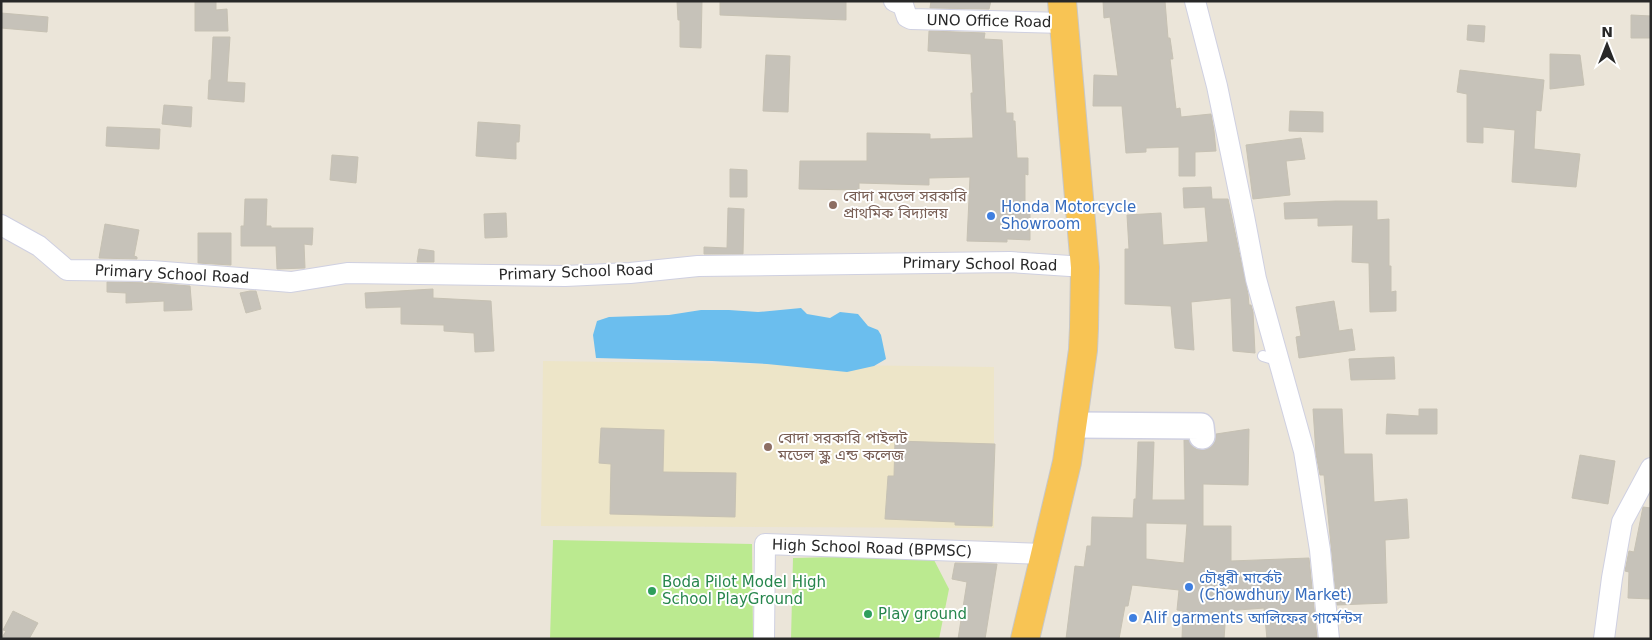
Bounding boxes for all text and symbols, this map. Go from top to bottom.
street label: UNO Office Road [926,11,1052,31]
north arrow [1582,20,1632,70]
text: N [1601,24,1613,40]
place label: বোদা মডেল সরকারি প্রাথমিক বিদ্যালয় [843,187,968,222]
place label: Honda Motorcycle Showroom [1001,198,1136,233]
marker: বোদা মডেল সরকারি প্রাথমিক বিদ্যালয় [827,199,839,211]
marker: Honda Motorcycle Showroom [985,210,997,222]
street label: Primary School Road [902,254,1058,274]
street label: Primary School Road [498,260,654,284]
street label: Primary School Road [94,261,250,287]
place label: বোদা সরকারি পাইলট মডেল স্কুল এন্ড কলেজ [777,429,908,464]
marker: বোদা সরকারি পাইলট মডেল স্কুল এন্ড কলেজ [762,441,774,453]
street label: High School Road (BPMSC) [772,536,972,560]
place label: চৌধুরী মার্কেট (Chowdhury Market) [1199,569,1352,604]
place label: Boda Pilot Model High School PlayGround [662,573,826,608]
marker: চৌধুরী মার্কেট (Chowdhury Market) [1183,581,1195,593]
marker: Boda Pilot Model High School PlayGround [646,585,658,597]
place label: Play ground [878,605,967,623]
marker: Play ground [862,608,874,620]
place label: Alif garments আলিফের গার্মেন্টস [1143,609,1363,627]
marker: Alif garments আলিফের গার্মেন্টস [1127,612,1139,624]

